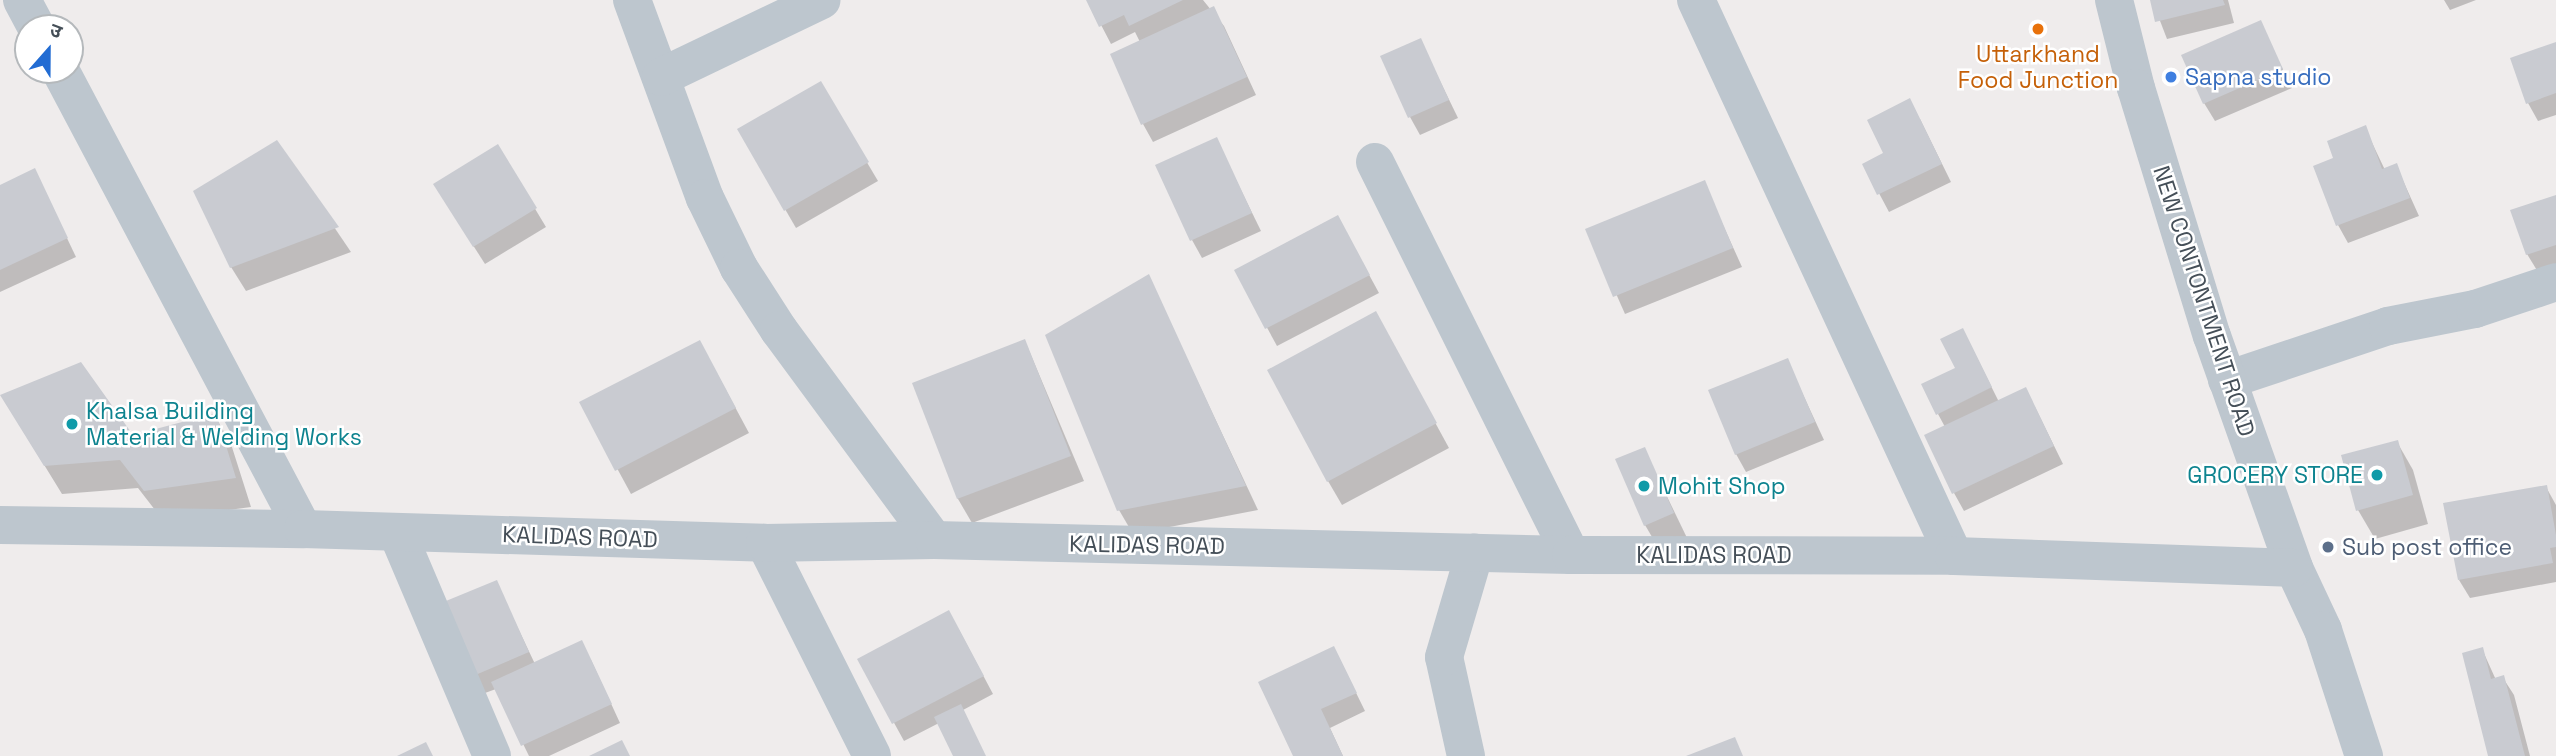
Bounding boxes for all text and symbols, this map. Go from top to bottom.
north arrow [14,14,84,84]
text: उ [46,17,66,44]
marker: Uttarkhand Food Junction [2030,21,2046,37]
place label: Uttarkhand Food Junction [1958,40,2118,94]
place label: Sapna studio [2185,63,2332,91]
marker: Sapna studio [2163,69,2179,85]
street label: NEW CONTONTMENT ROAD [2147,162,2261,440]
place label: Khalsa Building Material & Welding Works [86,397,362,451]
marker: Khalsa Building Material & Welding Works [64,416,80,432]
place label: GROCERY STORE [2187,461,2363,489]
marker: GROCERY STORE [2369,467,2385,483]
place label: Mohit Shop [1658,472,1786,500]
marker: Mohit Shop [1636,478,1652,494]
street label: KALIDAS ROAD [502,520,658,554]
street label: KALIDAS ROAD [1069,530,1225,560]
place label: Sub post office [2342,533,2512,561]
marker: Sub post office [2320,539,2336,555]
street label: KALIDAS ROAD [1636,541,1792,569]

